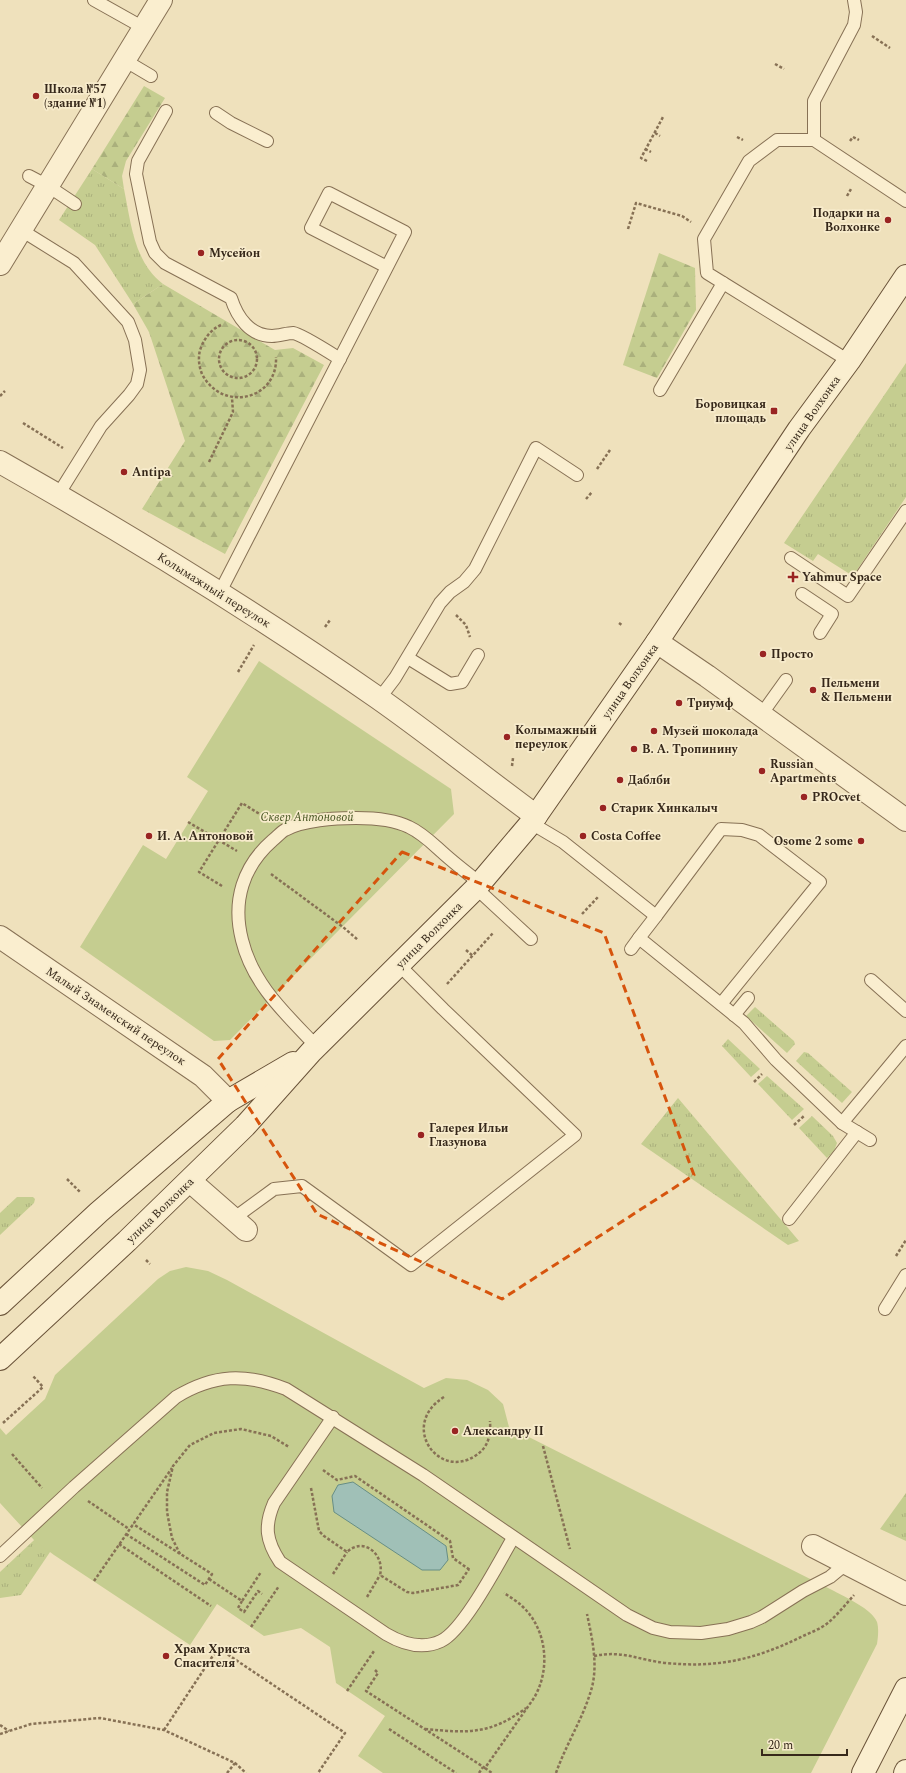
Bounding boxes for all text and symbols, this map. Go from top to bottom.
place label: Школа №57 (здание №1) [44,80,107,113]
marker: Школа №57 (здание №1) [31,91,41,101]
place label: Подарки на Волхонке [812,204,881,237]
marker: Подарки на Волхонке [883,215,893,225]
place label: Мусейон [209,244,261,263]
marker: Мусейон [196,248,206,258]
street label: улица Волхонка [779,372,846,456]
place label: Боровицкая площадь [695,395,767,428]
marker: Боровицкая площадь [769,406,779,416]
place label: Antipa [132,463,171,482]
marker: Antipa [119,467,129,477]
street label: Колымажный переулок [153,548,274,633]
place label: Yahmur Space [802,568,882,587]
marker: Yahmur Space [787,571,799,583]
street label: улица Волхонка [597,640,664,724]
place label: Просто [771,645,814,664]
marker: Просто [758,649,768,659]
place label: Пельмени & Пельмени [821,674,892,707]
marker: Пельмени & Пельмени [808,685,818,695]
place label: Триумф [687,694,733,713]
marker: Триумф [674,698,684,708]
place label: Колымажный переулок [515,721,597,754]
place label: Музей шоколада [662,722,759,741]
marker: Музей шоколада [649,726,659,736]
marker: Колымажный переулок [502,732,512,742]
place label: В. А. Тропинину [642,740,739,759]
marker: В. А. Тропинину [629,744,639,754]
place label: Russian Apartments [770,755,836,788]
marker: Russian Apartments [757,766,767,776]
place label: Даблби [628,771,671,790]
marker: Даблби [615,775,625,785]
place label: PROcvet [812,788,861,807]
marker: PROcvet [799,792,809,802]
place label: Старик Хинкалыч [611,799,718,818]
marker: Старик Хинкалыч [598,803,608,813]
park label: Сквер Антоновой [260,808,354,827]
place label: И. А. Антоновой [157,827,254,846]
place label: Costa Coffee [591,827,661,846]
marker: И. А. Антоновой [144,831,154,841]
marker: Costa Coffee [578,831,588,841]
place label: Osome 2 some [774,832,853,851]
marker: Osome 2 some [856,836,866,846]
street label: улица Волхонка [391,897,467,974]
street label: Малый Знаменский переулок [42,962,190,1071]
place label: Галерея Ильи Глазунова [429,1119,509,1152]
marker: Галерея Ильи Глазунова [416,1130,426,1140]
street label: улица Волхонка [121,1173,199,1248]
place label: Александру II [463,1422,544,1441]
marker: Александру II [450,1426,460,1436]
place label: Храм Христа Спасителя [174,1640,251,1673]
marker: Храм Христа Спасителя [161,1651,171,1661]
scale bar [762,1731,847,1757]
text: 20 m [768,1736,793,1755]

